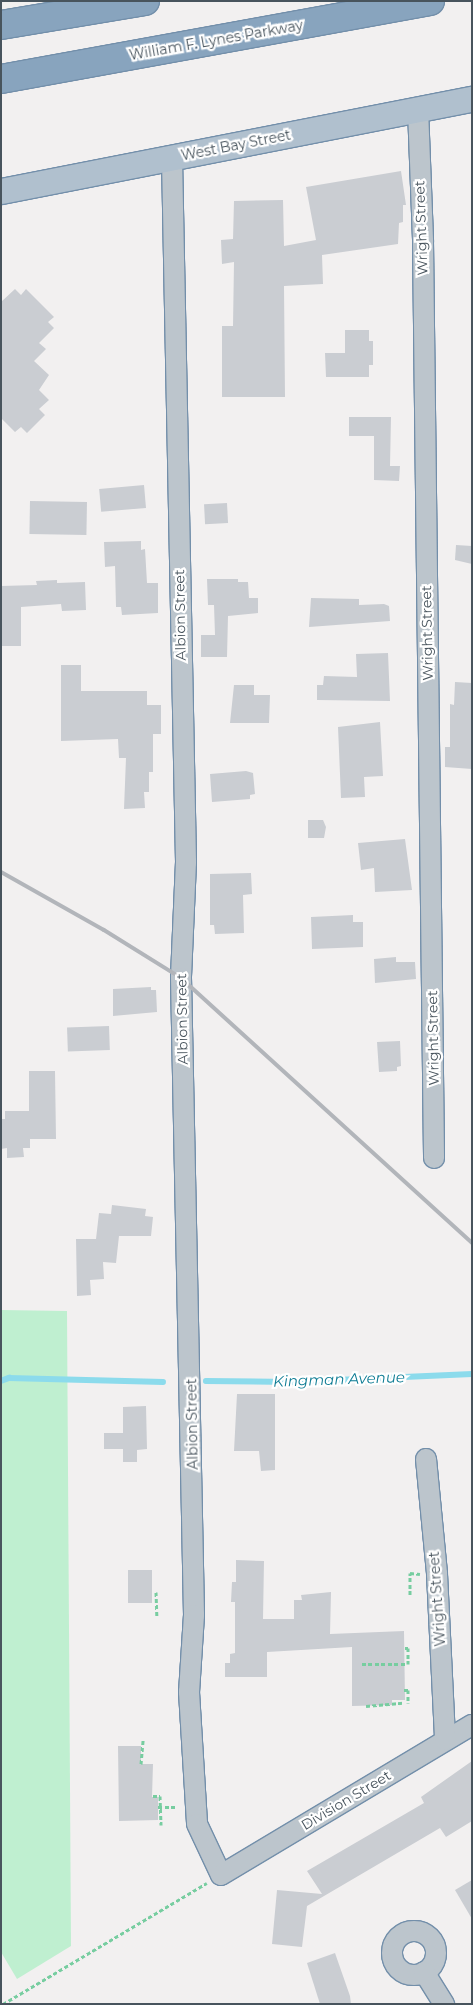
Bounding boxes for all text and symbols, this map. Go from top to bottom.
street label: William F. Lynes Parkway [128,16,304,64]
street label: West Bay Street [180,126,292,164]
street label: Wright Street [411,180,431,276]
street label: Albion Street [171,569,189,661]
street label: Wright Street [418,585,436,681]
street label: Albion Street [173,973,191,1065]
street label: Wright Street [424,990,442,1086]
water label: Kingman Avenue [273,1368,405,1390]
street label: Albion Street [183,1378,201,1470]
street label: Wright Street [425,1551,449,1647]
street label: Division Street [298,1767,394,1833]

